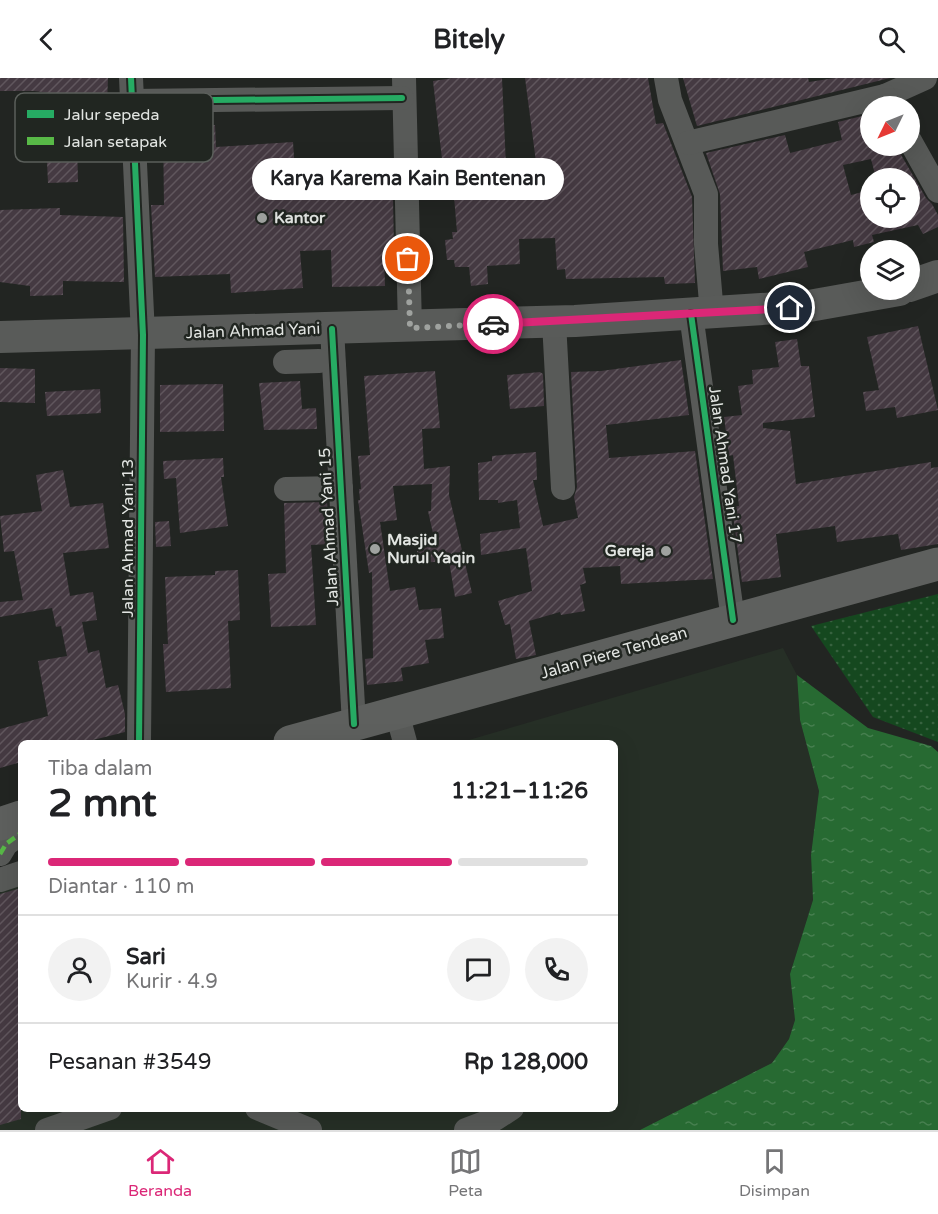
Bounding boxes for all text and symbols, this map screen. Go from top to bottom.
icon: back [30,23,63,56]
text: Bitely [433,23,505,56]
icon: search [875,23,908,56]
legend [15,93,213,162]
north arrow [860,96,920,156]
map controls [860,96,920,300]
text: Jalur sepeda [64,105,159,125]
text: Jalan setapak [64,132,167,152]
callout: Karya Karema Kain Bentenan [252,157,564,199]
text: Karya Karema Kain Bentenan [270,167,546,191]
button: locate [860,168,920,228]
place label: Kantor [274,208,326,228]
marker: Kantor [255,211,269,225]
pin [382,233,433,284]
button: layers [860,240,920,300]
icon: bag [391,242,424,275]
pin [764,282,815,333]
icon: home [773,291,806,324]
courier [463,294,523,354]
icon: car [477,308,510,341]
street label: Jalan Ahmad Yani [185,319,321,343]
street label: Jalan Ahmad Yani 17 [704,385,746,545]
street label: Jalan Ahmad Yani 15 [315,447,343,607]
street label: Jalan Ahmad Yani 13 [118,459,138,617]
place label: Masjid Nurul Yaqin [387,530,475,568]
place label: Gereja [605,541,654,561]
marker: Masjid Nurul Yaqin [368,542,382,556]
marker: Gereja [659,544,673,558]
street label: Jalan Piere Tendean [538,623,690,683]
text: Tiba dalam [48,757,152,781]
text: 11:21–11:26 [451,778,588,804]
text: 2 mnt [48,780,157,827]
text: Diantar · 110 m [48,875,194,899]
button: person [48,938,111,1001]
button: chat [447,938,510,1001]
button: phone [525,938,588,1001]
text: Sari [126,944,166,970]
text: Kurir · 4.9 [126,970,218,994]
text: Pesanan #3549 [48,1049,211,1075]
text: Rp 128,000 [464,1049,588,1075]
tab: Beranda [128,1145,192,1201]
tab: Peta [448,1145,483,1201]
tab: Disimpan [739,1145,810,1201]

